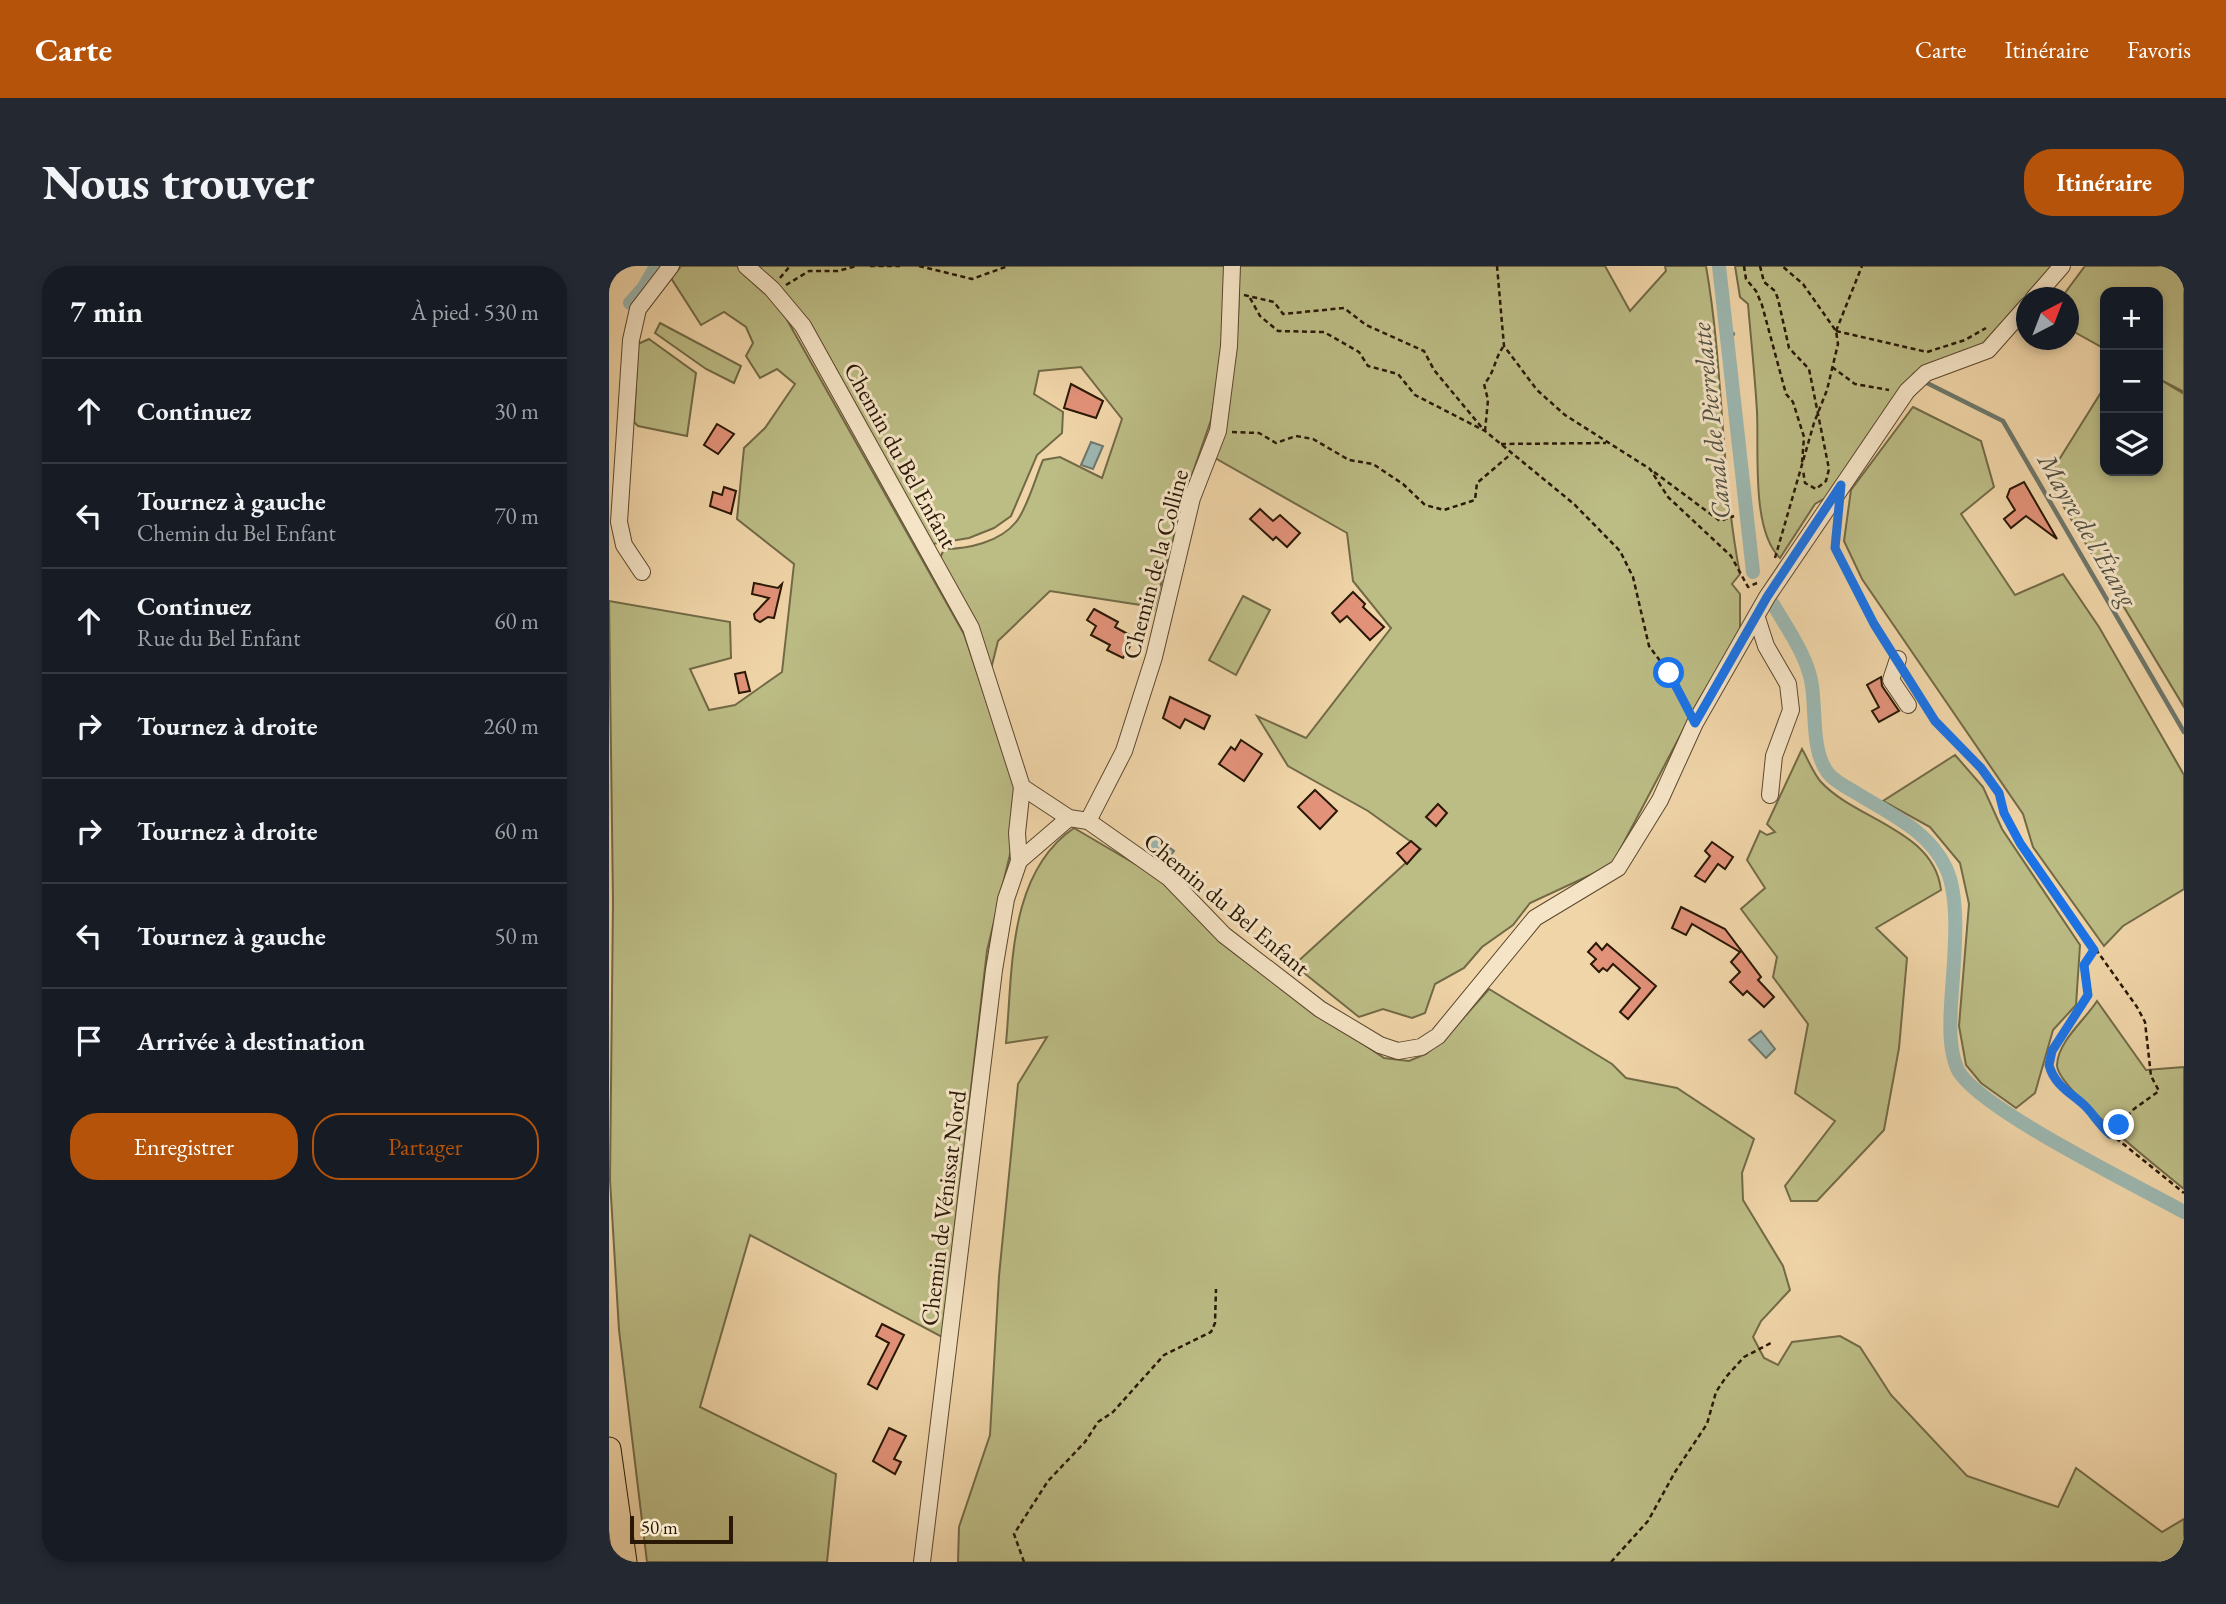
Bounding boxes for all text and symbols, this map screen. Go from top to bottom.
text: Carte [35,28,112,71]
text: Carte [1915,34,1966,65]
text: Itinéraire [2004,34,2089,65]
text: Favoris [2127,34,2191,65]
button: Itinéraire [2024,149,2184,216]
text: Nous trouver [42,150,315,214]
north arrow [2016,287,2079,350]
map controls [2100,287,2163,476]
button: + [2100,287,2163,350]
text: 7 min [70,292,143,331]
text: À pied · 530 m [411,297,539,327]
water label: Canal de Pierrelatte [1684,320,1738,521]
button: − [2100,350,2163,413]
street label: Chemin du Bel Enfant [837,357,965,554]
icon: ahead [70,392,108,430]
text: Continuez [137,394,251,428]
text: 30 m [494,396,539,426]
button: layers [2100,413,2163,476]
water label: Mayre de l'Étang [2029,445,2146,614]
street label: Chemin de la Colline [1115,466,1195,662]
text: Tournez à gauche [137,484,326,518]
icon: left [70,497,108,535]
text: 70 m [494,501,539,531]
text: Chemin du Bel Enfant [137,518,336,548]
text: Continuez [137,589,251,623]
icon: ahead [70,602,108,640]
text: 60 m [494,606,539,636]
text: Rue du Bel Enfant [137,623,300,653]
route start [1653,657,1684,688]
icon: right [70,707,108,745]
text: Tournez à droite [137,709,318,743]
text: 260 m [483,711,539,741]
icon: right [70,812,108,850]
text: Tournez à droite [137,814,318,848]
text: 60 m [494,816,539,846]
street label: Chemin du Bel Enfant [1138,825,1317,983]
icon: left [70,917,108,955]
text: Tournez à gauche [137,919,326,953]
text: 50 m [494,921,539,951]
icon: arrive [70,1022,108,1060]
text: Arrivée à destination [137,1024,365,1058]
street label: Chemin de Vénissat Nord [913,1088,973,1328]
route end [2103,1109,2134,1140]
button: Enregistrer [70,1113,298,1180]
button: Partager [312,1113,539,1180]
scale bar [630,1513,733,1545]
text: 50 m [641,1515,678,1540]

